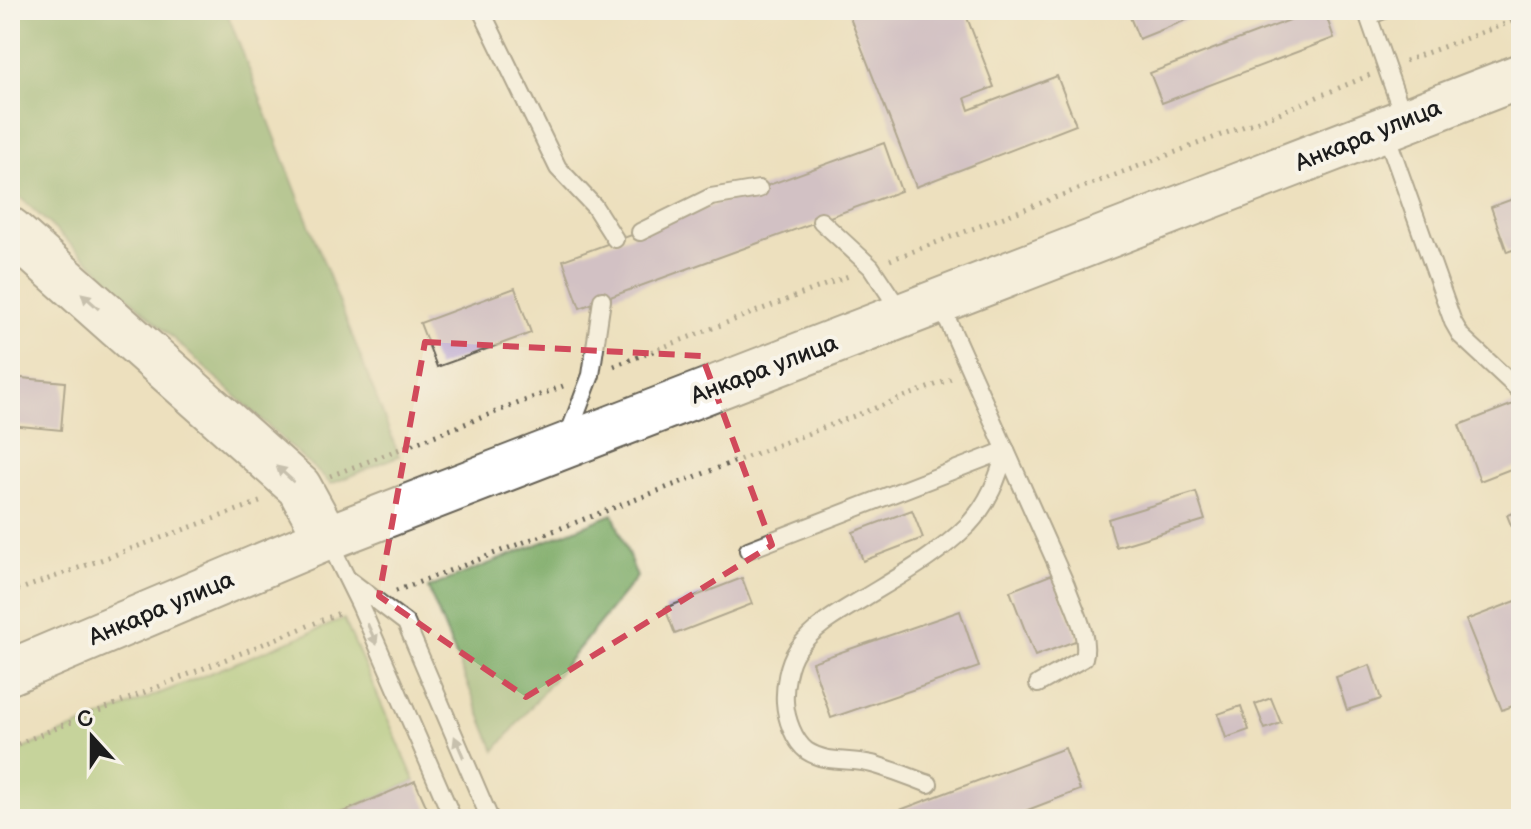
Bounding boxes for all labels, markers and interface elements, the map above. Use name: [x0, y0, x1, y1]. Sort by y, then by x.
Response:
street label: Анкара улица: [1290, 93, 1446, 178]
one-way arrow: [81, 293, 100, 311]
street label: Анкара улица: [686, 328, 842, 411]
one-way arrow: [275, 466, 294, 484]
street label: Анкара улица: [83, 565, 238, 653]
one-way arrow: [366, 623, 379, 646]
north arrow: [52, 697, 132, 777]
text: С: [73, 704, 97, 735]
one-way arrow: [453, 735, 466, 759]

